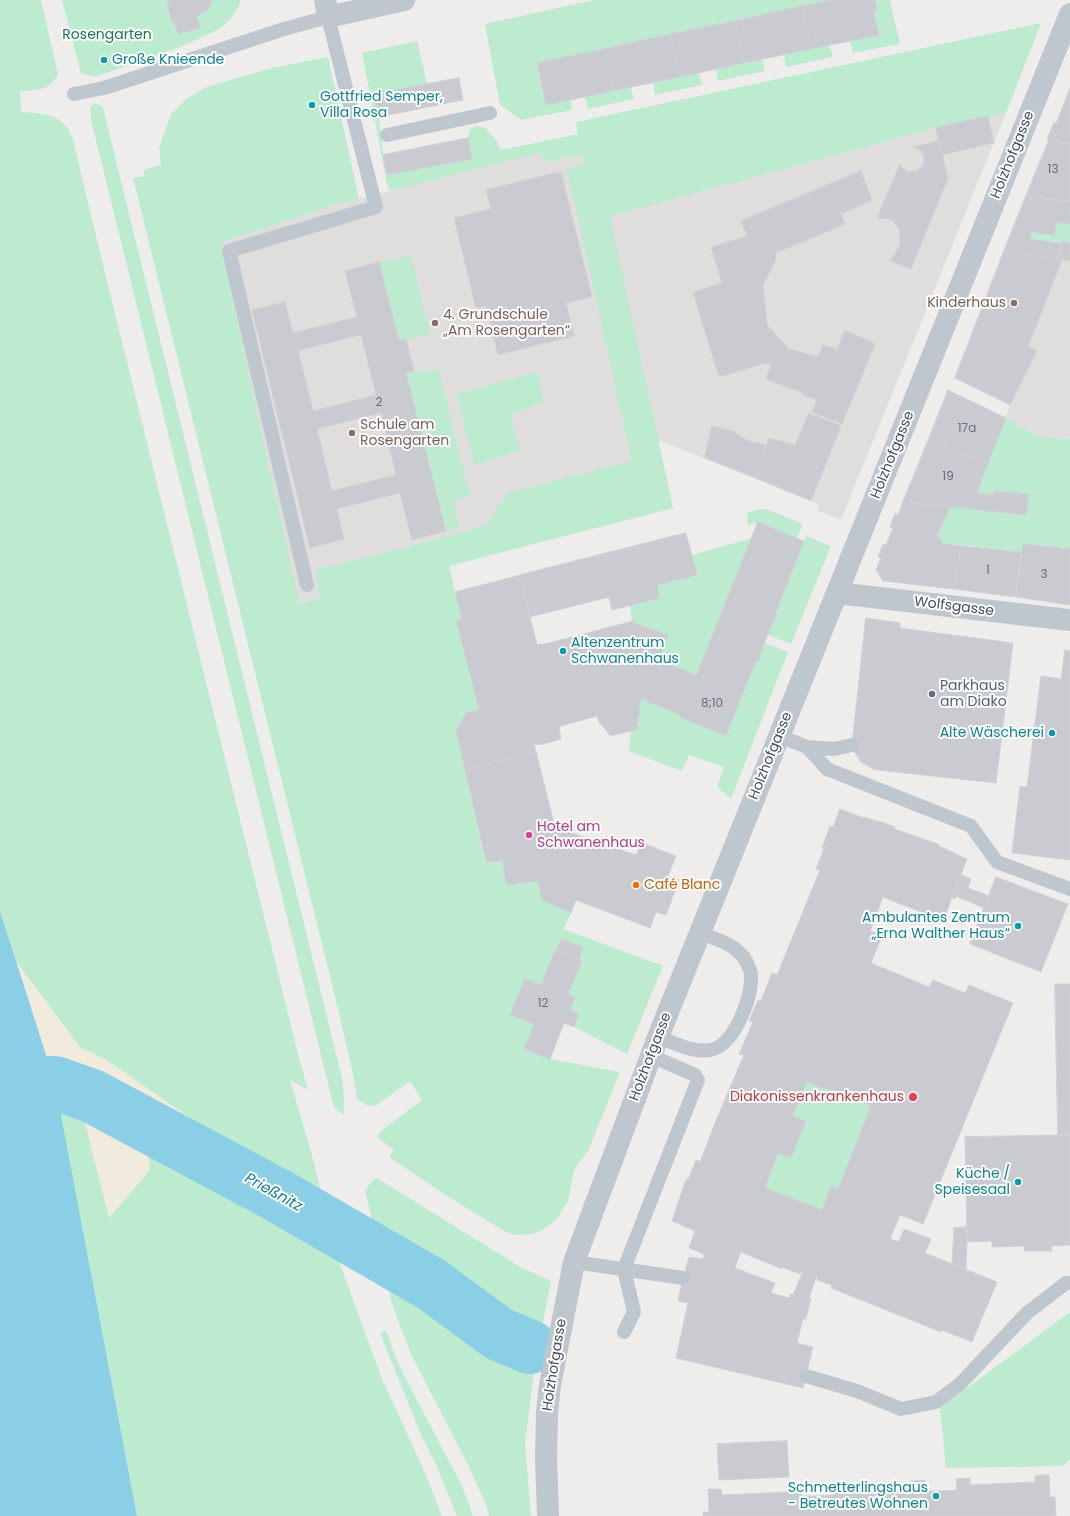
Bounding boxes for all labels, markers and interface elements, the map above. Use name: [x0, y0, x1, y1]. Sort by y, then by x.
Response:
park label: Rosengarten: [62, 27, 152, 43]
place label: Große Knieende: [112, 52, 224, 68]
marker: Große Knieende: [99, 55, 109, 65]
place label: Gottfried Semper, Villa Rosa: [320, 89, 443, 122]
marker: Gottfried Semper, Villa Rosa: [307, 100, 317, 110]
street label: Holzhofgasse: [988, 109, 1038, 201]
house number: 13: [1048, 163, 1058, 177]
place label: Kinderhaus: [927, 295, 1006, 311]
marker: Kinderhaus: [1009, 298, 1019, 308]
place label: 4. Grundschule „Am Rosengarten“: [443, 307, 570, 340]
marker: 4. Grundschule „Am Rosengarten“: [430, 318, 440, 328]
house number: 2: [376, 396, 382, 410]
street label: Holzhofgasse: [868, 409, 918, 501]
place label: Schule am Rosengarten: [360, 417, 449, 450]
house number: 17a: [958, 422, 976, 436]
marker: Schule am Rosengarten: [347, 428, 357, 438]
house number: 19: [942, 470, 954, 484]
house number: 1: [986, 564, 990, 578]
house number: 3: [1040, 568, 1048, 582]
street label: Wolfsgasse: [913, 594, 995, 620]
place label: Altenzentrum Schwanenhaus: [571, 635, 679, 668]
marker: Altenzentrum Schwanenhaus: [558, 646, 568, 656]
place label: Parkhaus am Diako: [940, 678, 1007, 710]
marker: Parkhaus am Diako: [927, 689, 937, 699]
house number: 8;10: [701, 697, 723, 711]
street label: Holzhofgasse: [746, 710, 796, 802]
place label: Alte Wäscherei: [940, 725, 1044, 741]
marker: Alte Wäscherei: [1047, 728, 1057, 738]
place label: Hotel am Schwanenhaus: [537, 819, 645, 852]
marker: Hotel am Schwanenhaus: [524, 830, 534, 840]
place label: Café Blanc: [644, 877, 720, 893]
marker: Café Blanc: [631, 880, 641, 890]
place label: Ambulantes Zentrum „Erna Walther Haus“: [862, 910, 1010, 942]
marker: Ambulantes Zentrum „Erna Walther Haus“: [1013, 921, 1023, 931]
house number: 12: [538, 997, 548, 1011]
street label: Holzhofgasse: [626, 1010, 676, 1104]
place label: Diakonissenkrankenhaus: [730, 1089, 904, 1105]
marker: Diakonissenkrankenhaus: [907, 1091, 919, 1103]
place label: Küche / Speisesaal: [935, 1166, 1010, 1198]
water label: Prießnitz: [241, 1170, 305, 1216]
marker: Küche / Speisesaal: [1013, 1177, 1023, 1187]
street label: Holzhofgasse: [539, 1318, 571, 1412]
place label: Schmetterlingshaus - Betreutes Wohnen: [788, 1480, 928, 1512]
marker: Schmetterlingshaus - Betreutes Wohnen: [931, 1491, 941, 1501]

